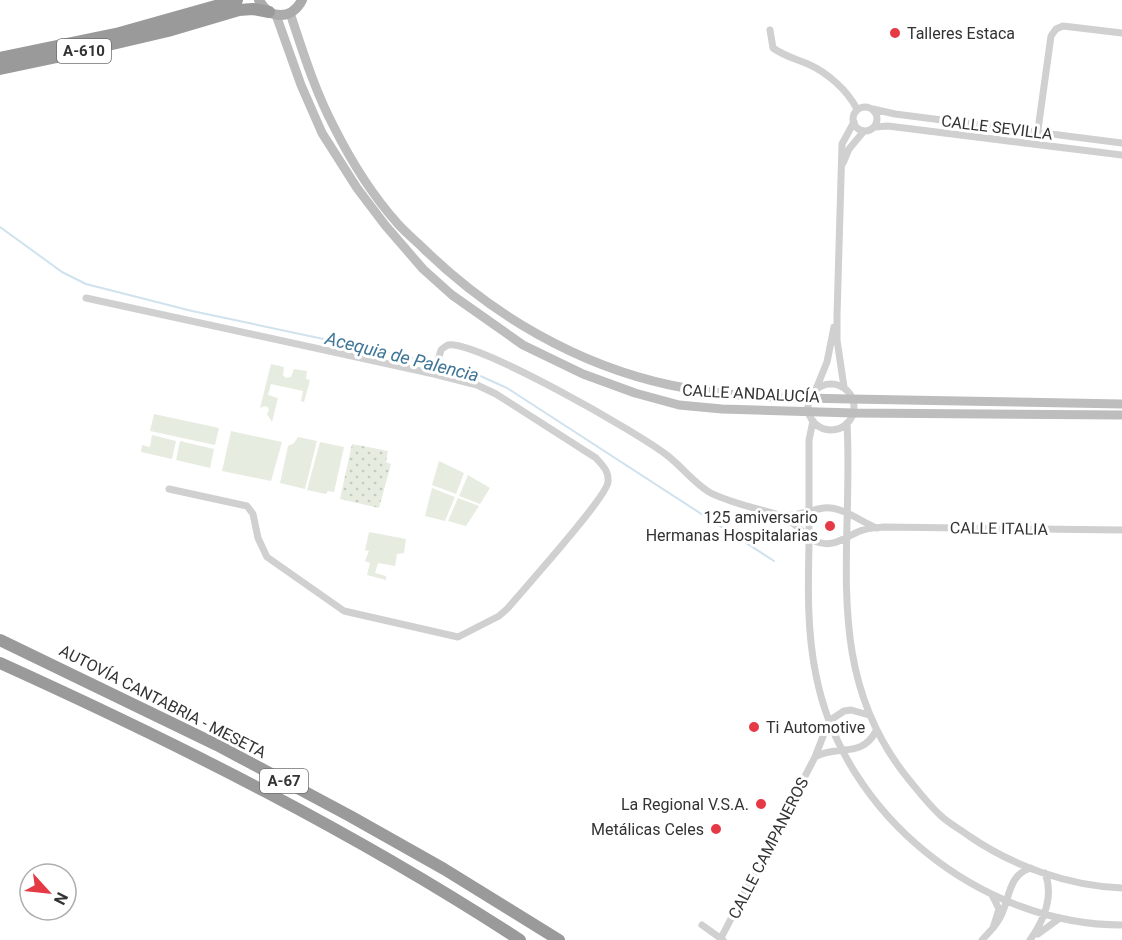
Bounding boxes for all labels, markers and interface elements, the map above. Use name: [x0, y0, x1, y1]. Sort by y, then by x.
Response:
place label: Talleres Estaca: [907, 24, 1015, 43]
marker: Talleres Estaca: [888, 26, 902, 40]
road number: A-610: [57, 39, 111, 63]
street label: CALLE SEVILLA: [940, 111, 1054, 144]
water label: Acequia de Palencia: [322, 327, 481, 386]
street label: CALLE ANDALUCÍA: [682, 380, 821, 407]
place label: 125 amiversario Hermanas Hospitalarias: [646, 508, 818, 545]
street label: CALLE ITALIA: [950, 518, 1049, 539]
marker: 125 amiversario Hermanas Hospitalarias: [823, 519, 837, 533]
street label: AUTOVÍA CANTABRIA - MESETA: [56, 641, 270, 762]
place label: Ti Automotive: [766, 718, 865, 737]
marker: Ti Automotive: [747, 720, 761, 734]
road number: A-67: [260, 769, 308, 793]
street label: CALLE CAMPANEROS: [725, 774, 812, 922]
place label: La Regional V.S.A.: [621, 795, 749, 814]
marker: La Regional V.S.A.: [754, 797, 768, 811]
place label: Metálicas Celes: [591, 820, 704, 839]
marker: Metálicas Celes: [709, 822, 723, 836]
north arrow: [18, 862, 78, 922]
text: N: [50, 889, 72, 908]

